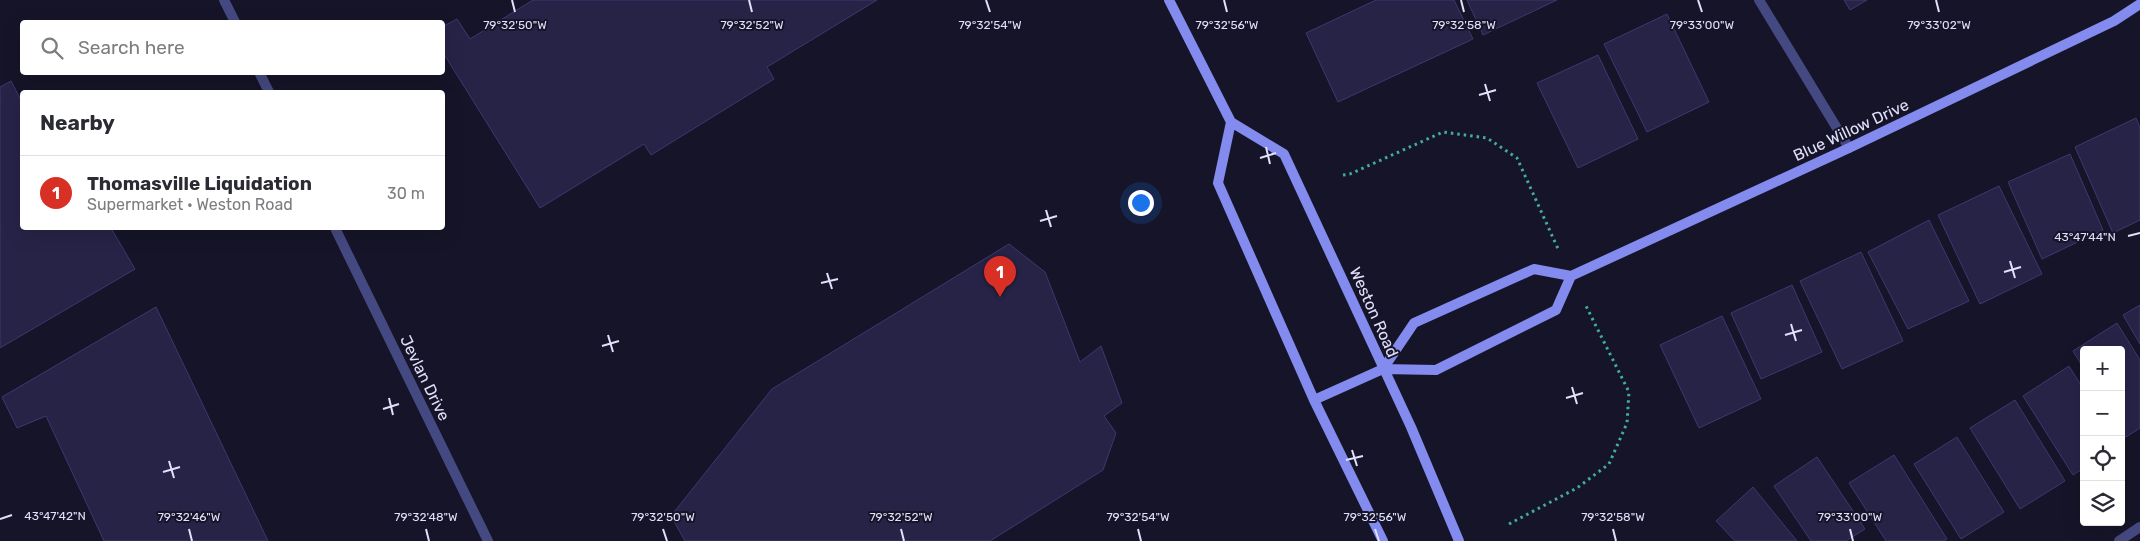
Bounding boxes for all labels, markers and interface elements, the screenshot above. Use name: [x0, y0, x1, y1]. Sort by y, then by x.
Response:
text: 79°32'50"W: [483, 18, 547, 32]
text: 79°32'52"W: [720, 18, 784, 32]
text: 79°32'54"W: [958, 18, 1022, 32]
text: 79°32'56"W: [1196, 18, 1259, 32]
text: 79°32'58"W: [1432, 18, 1496, 32]
text: 79°33'00"W: [1670, 18, 1735, 32]
text: 79°33'02"W: [1907, 18, 1971, 32]
search box: [20, 20, 445, 75]
icon: search: [38, 34, 66, 62]
text: Search here: [78, 36, 185, 59]
street label: Blue Willow Drive: [1790, 95, 1912, 165]
text: Nearby: [40, 110, 115, 135]
text: Thomasville Liquidation: [87, 172, 312, 195]
text: 1: [52, 184, 60, 203]
text: 30 m: [387, 184, 425, 203]
your location: [1128, 190, 1154, 216]
text: Supermarket · Weston Road: [87, 195, 293, 214]
text: 43°47'44"N: [2054, 230, 2116, 244]
pin: 1: [984, 256, 1016, 297]
street label: Weston Road: [1346, 264, 1402, 360]
street label: Jevlan Drive: [396, 332, 454, 424]
map controls: [2080, 346, 2125, 526]
button: +: [2080, 346, 2125, 391]
button: −: [2080, 391, 2125, 436]
button: locate: [2080, 436, 2125, 481]
button: layers: [2080, 481, 2125, 526]
text: 43°47'42"N: [24, 509, 86, 523]
text: 79°32'46"W: [158, 510, 221, 524]
text: 79°32'48"W: [394, 510, 458, 524]
text: 79°32'50"W: [631, 510, 695, 524]
text: 79°32'52"W: [869, 510, 933, 524]
text: 79°32'54"W: [1106, 510, 1170, 524]
text: 79°32'56"W: [1344, 510, 1407, 524]
text: 79°32'58"W: [1581, 510, 1645, 524]
text: 79°33'00"W: [1818, 510, 1883, 524]

